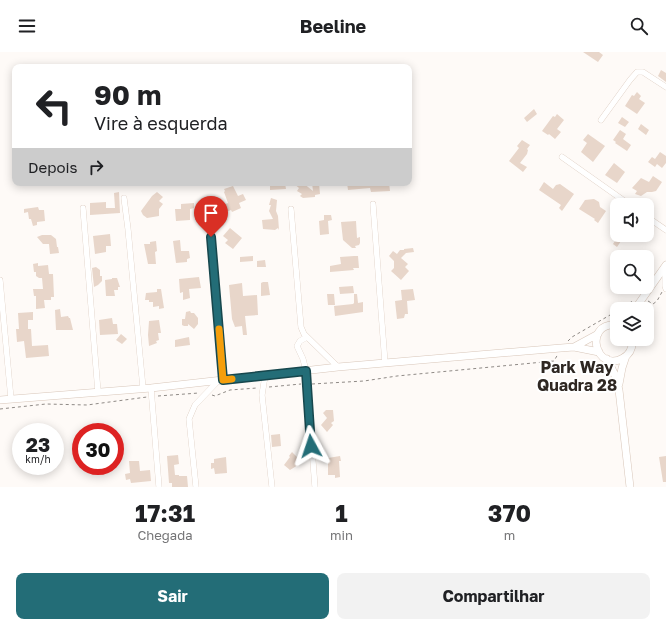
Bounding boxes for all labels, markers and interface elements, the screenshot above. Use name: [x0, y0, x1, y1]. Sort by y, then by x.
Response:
icon: menu: [16, 15, 38, 37]
text: Beeline: [300, 15, 366, 37]
icon: search: [628, 15, 650, 37]
text: 90 m: [94, 78, 161, 111]
icon: left: [28, 80, 80, 132]
text: Vire à esquerda: [94, 112, 228, 134]
icon: right: [85, 156, 107, 178]
text: Depois: [28, 158, 77, 176]
pin: [194, 196, 228, 237]
map controls: [610, 198, 654, 346]
button: sound: [610, 198, 654, 242]
icon: arrive: [200, 202, 222, 224]
button: search: [610, 250, 654, 294]
button: layers: [610, 302, 654, 346]
district label: Park Way Quadra 28: [537, 357, 617, 395]
speed limit sign: 30: [72, 423, 124, 475]
position arrow: [290, 425, 332, 467]
text: 23: [26, 432, 50, 456]
text: km/h: [25, 453, 51, 465]
text: 17:31: [135, 498, 195, 527]
text: 1: [335, 498, 348, 527]
text: 370: [488, 498, 531, 527]
text: Chegada: [137, 527, 192, 543]
text: min: [330, 527, 353, 543]
text: m: [504, 527, 515, 543]
button: Sair: [16, 573, 329, 619]
button: Compartilhar: [337, 573, 650, 619]

